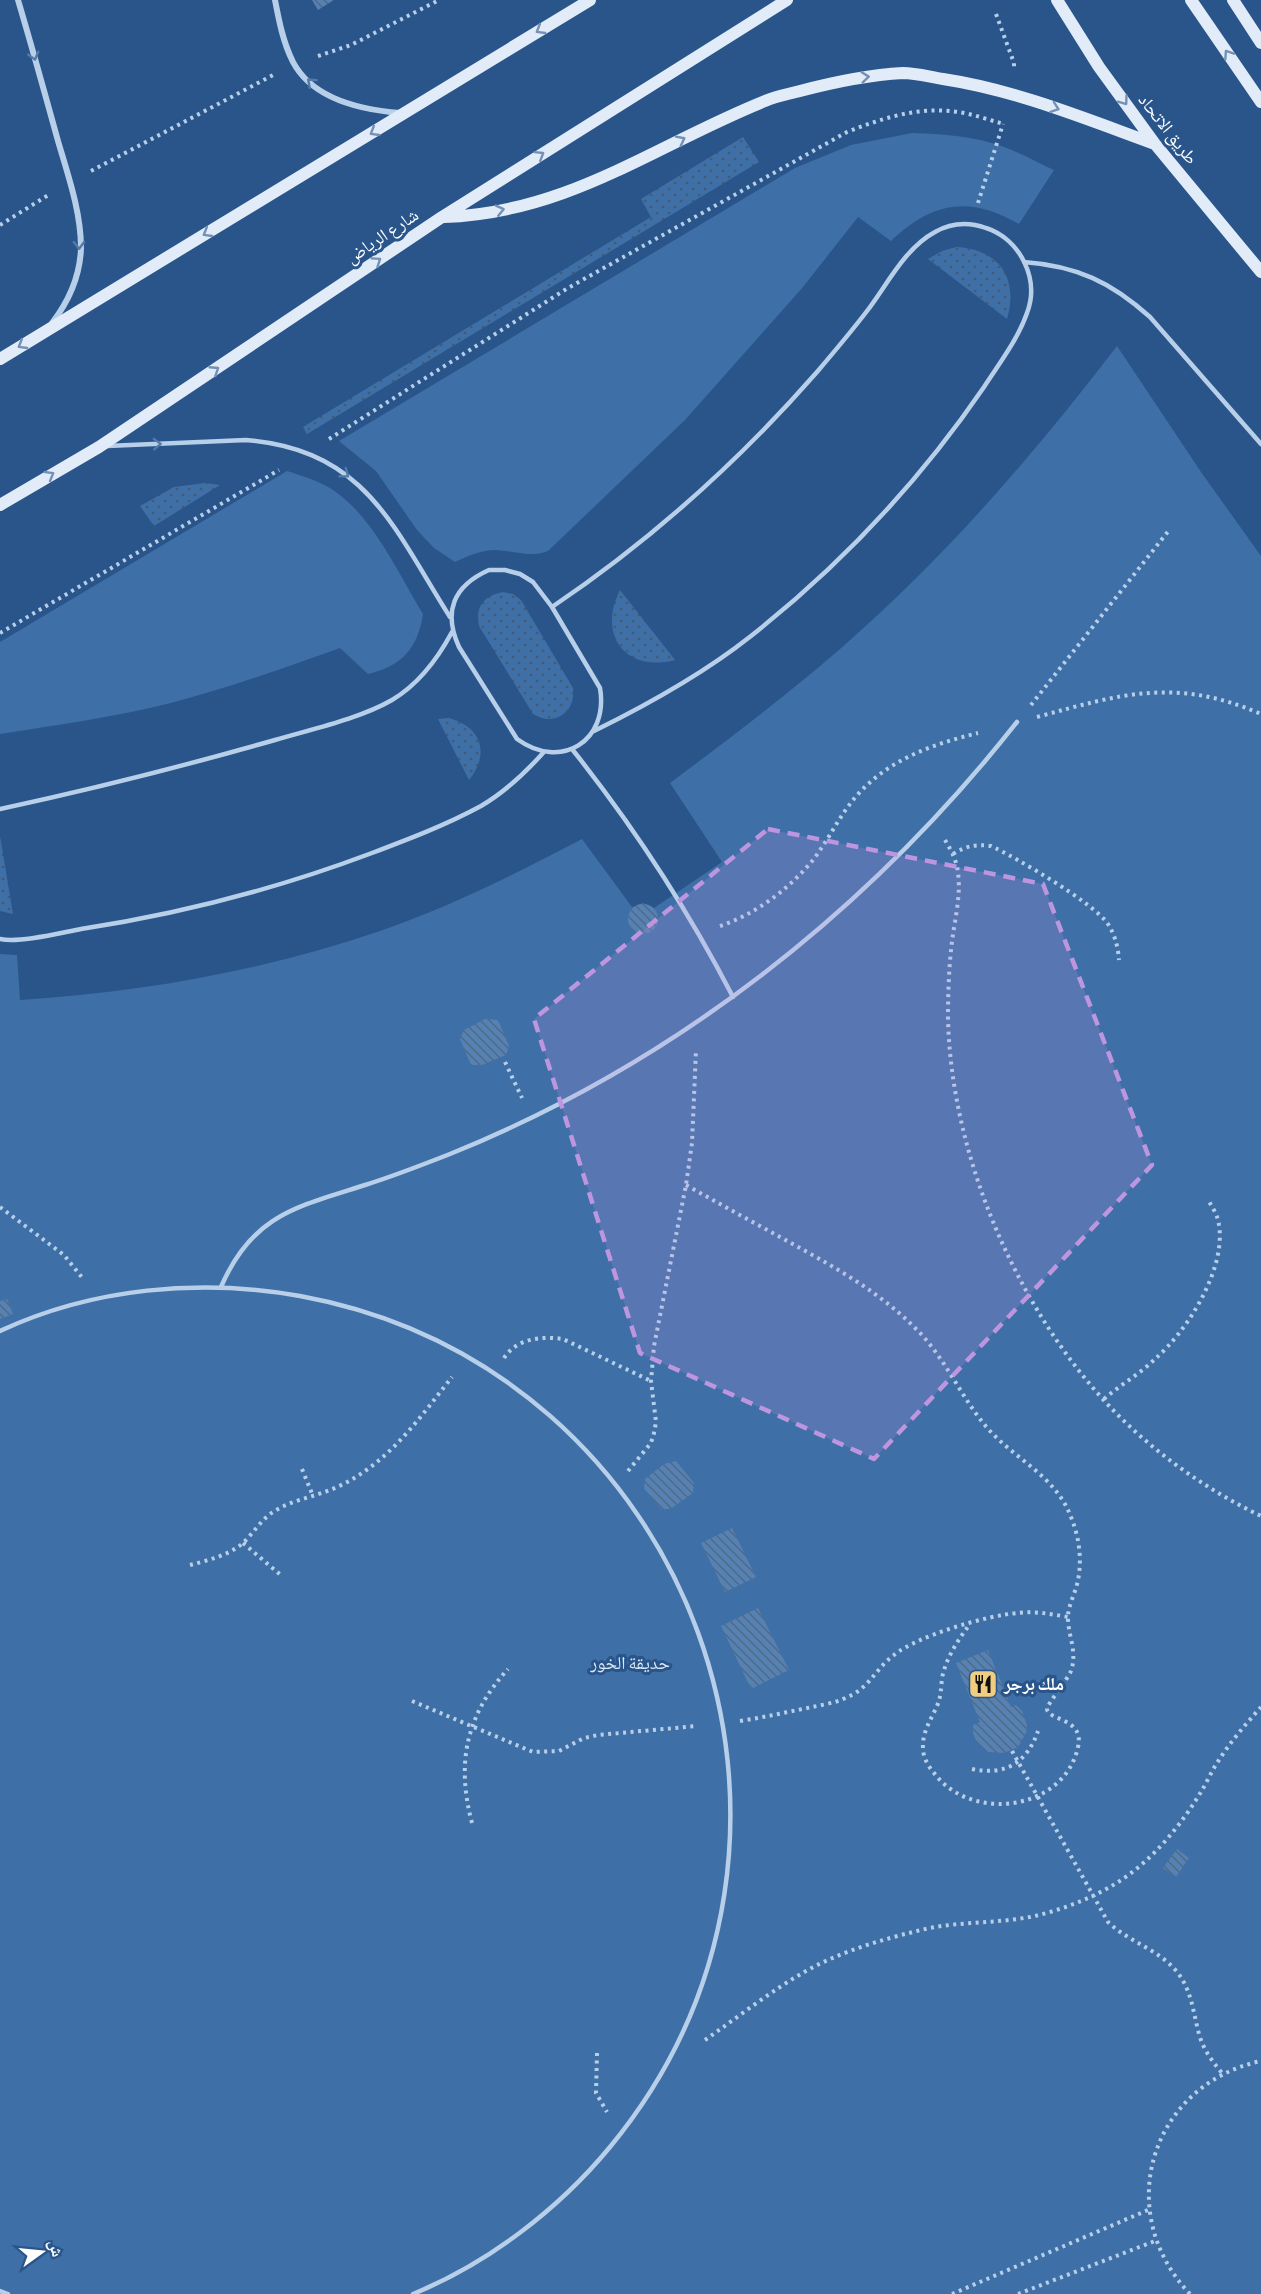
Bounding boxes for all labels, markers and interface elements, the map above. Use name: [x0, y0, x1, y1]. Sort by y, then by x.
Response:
one-way arrow: [536, 23, 546, 35]
one-way arrow: [1224, 49, 1235, 60]
one-way arrow: [27, 50, 39, 61]
one-way arrow: [860, 72, 869, 84]
one-way arrow: [307, 79, 318, 90]
street label: طريق الاتحاد: [1134, 91, 1200, 169]
one-way arrow: [1117, 95, 1128, 106]
one-way arrow: [1049, 101, 1060, 114]
one-way arrow: [370, 124, 380, 136]
one-way arrow: [675, 136, 686, 147]
one-way arrow: [534, 151, 544, 163]
one-way arrow: [495, 205, 505, 218]
street label: شارع الرياض: [343, 206, 423, 268]
one-way arrow: [203, 225, 213, 237]
one-way arrow: [73, 241, 86, 250]
one-way arrow: [370, 257, 381, 268]
one-way arrow: [18, 338, 28, 349]
one-way arrow: [208, 366, 219, 377]
one-way arrow: [153, 438, 162, 451]
one-way arrow: [338, 467, 349, 478]
one-way arrow: [44, 471, 55, 482]
park label: حديقة الخور: [589, 1655, 670, 1673]
restaurant icon: ملك برجر: [967, 1668, 999, 1700]
place label: ملك برجر: [1003, 1676, 1064, 1695]
north arrow: [12, 2222, 72, 2282]
text: ش: [45, 2238, 65, 2259]

